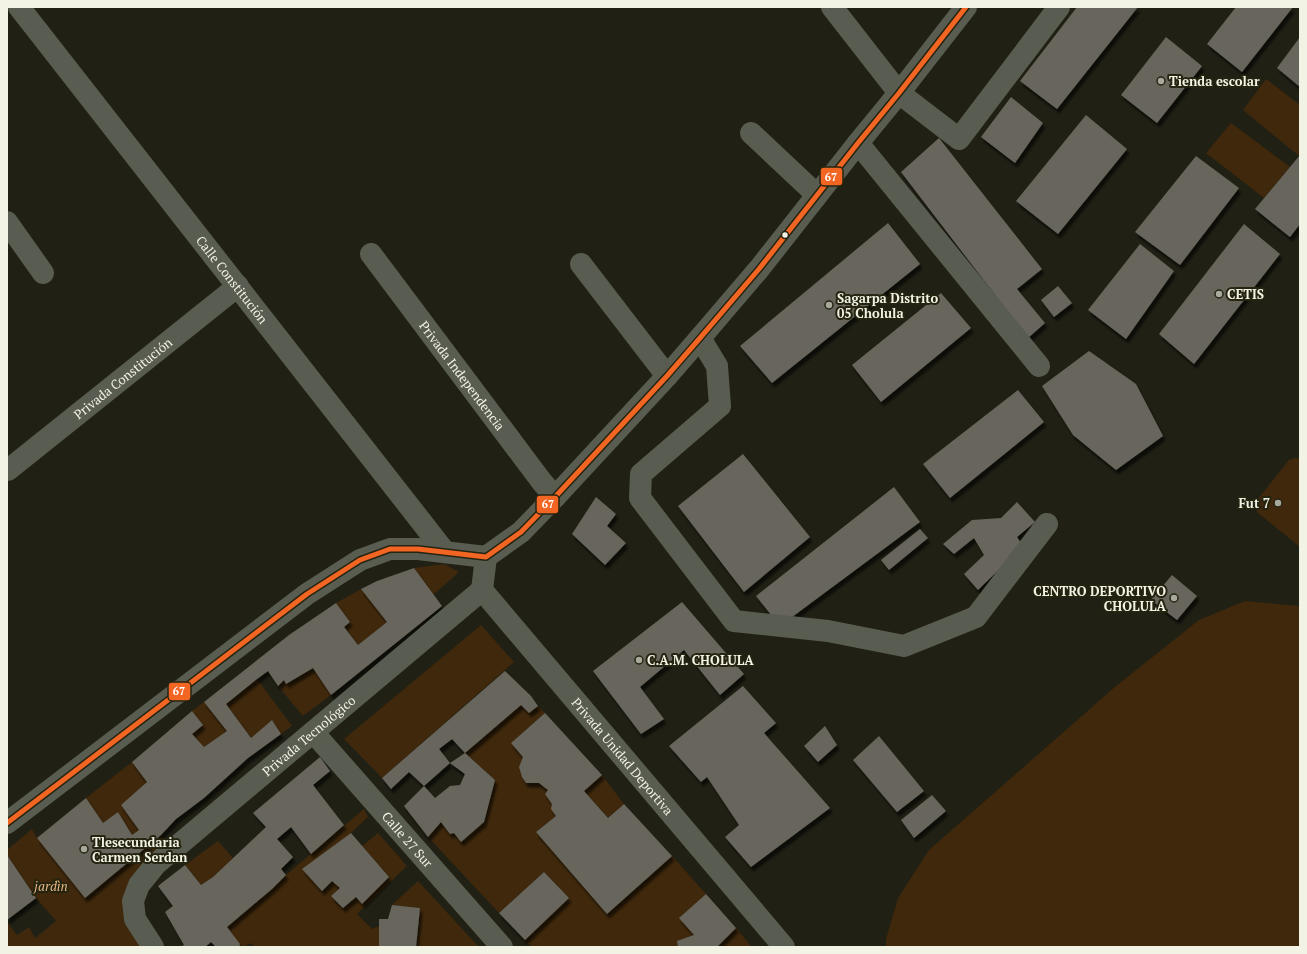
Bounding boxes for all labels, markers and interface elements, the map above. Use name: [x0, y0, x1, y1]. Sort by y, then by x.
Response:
place label: Tienda escolar: [1169, 72, 1260, 90]
marker: Tienda escolar: [1156, 76, 1166, 86]
line badge: 67: [820, 167, 843, 186]
text: 67: [825, 170, 837, 184]
unlabelled marker: [780, 230, 790, 240]
street label: Calle Constitución: [192, 232, 272, 328]
place label: CETIS: [1227, 285, 1264, 303]
place label: Sagarpa Distrito 05 Cholula: [837, 289, 938, 322]
marker: CETIS: [1214, 289, 1224, 299]
marker: Sagarpa Distrito 05 Cholula: [824, 300, 834, 310]
street label: Privada Independencia: [415, 317, 509, 434]
street label: Privada Constitución: [70, 333, 176, 423]
place label: Fut 7: [1238, 494, 1270, 512]
line badge: 67: [536, 495, 559, 514]
text: 67: [542, 497, 554, 511]
marker: Fut 7: [1273, 498, 1283, 508]
place label: CENTRO DEPORTIVO CHOLULA: [1033, 582, 1167, 615]
marker: CENTRO DEPORTIVO CHOLULA: [1169, 593, 1179, 603]
place label: C.A.M. CHOLULA: [647, 651, 754, 669]
marker: C.A.M. CHOLULA: [634, 655, 644, 665]
line badge: 67: [168, 682, 191, 701]
text: 67: [173, 684, 185, 698]
street label: Privada Tecnológico: [258, 691, 359, 780]
street label: Privada Unidad Deportiva: [568, 694, 678, 819]
street label: Calle 27 Sur: [378, 808, 437, 871]
place label: Tlesecundaria Carmen Serdan: [92, 833, 188, 866]
marker: Tlesecundaria Carmen Serdan: [79, 844, 89, 854]
park label: jardìn: [33, 877, 68, 895]

